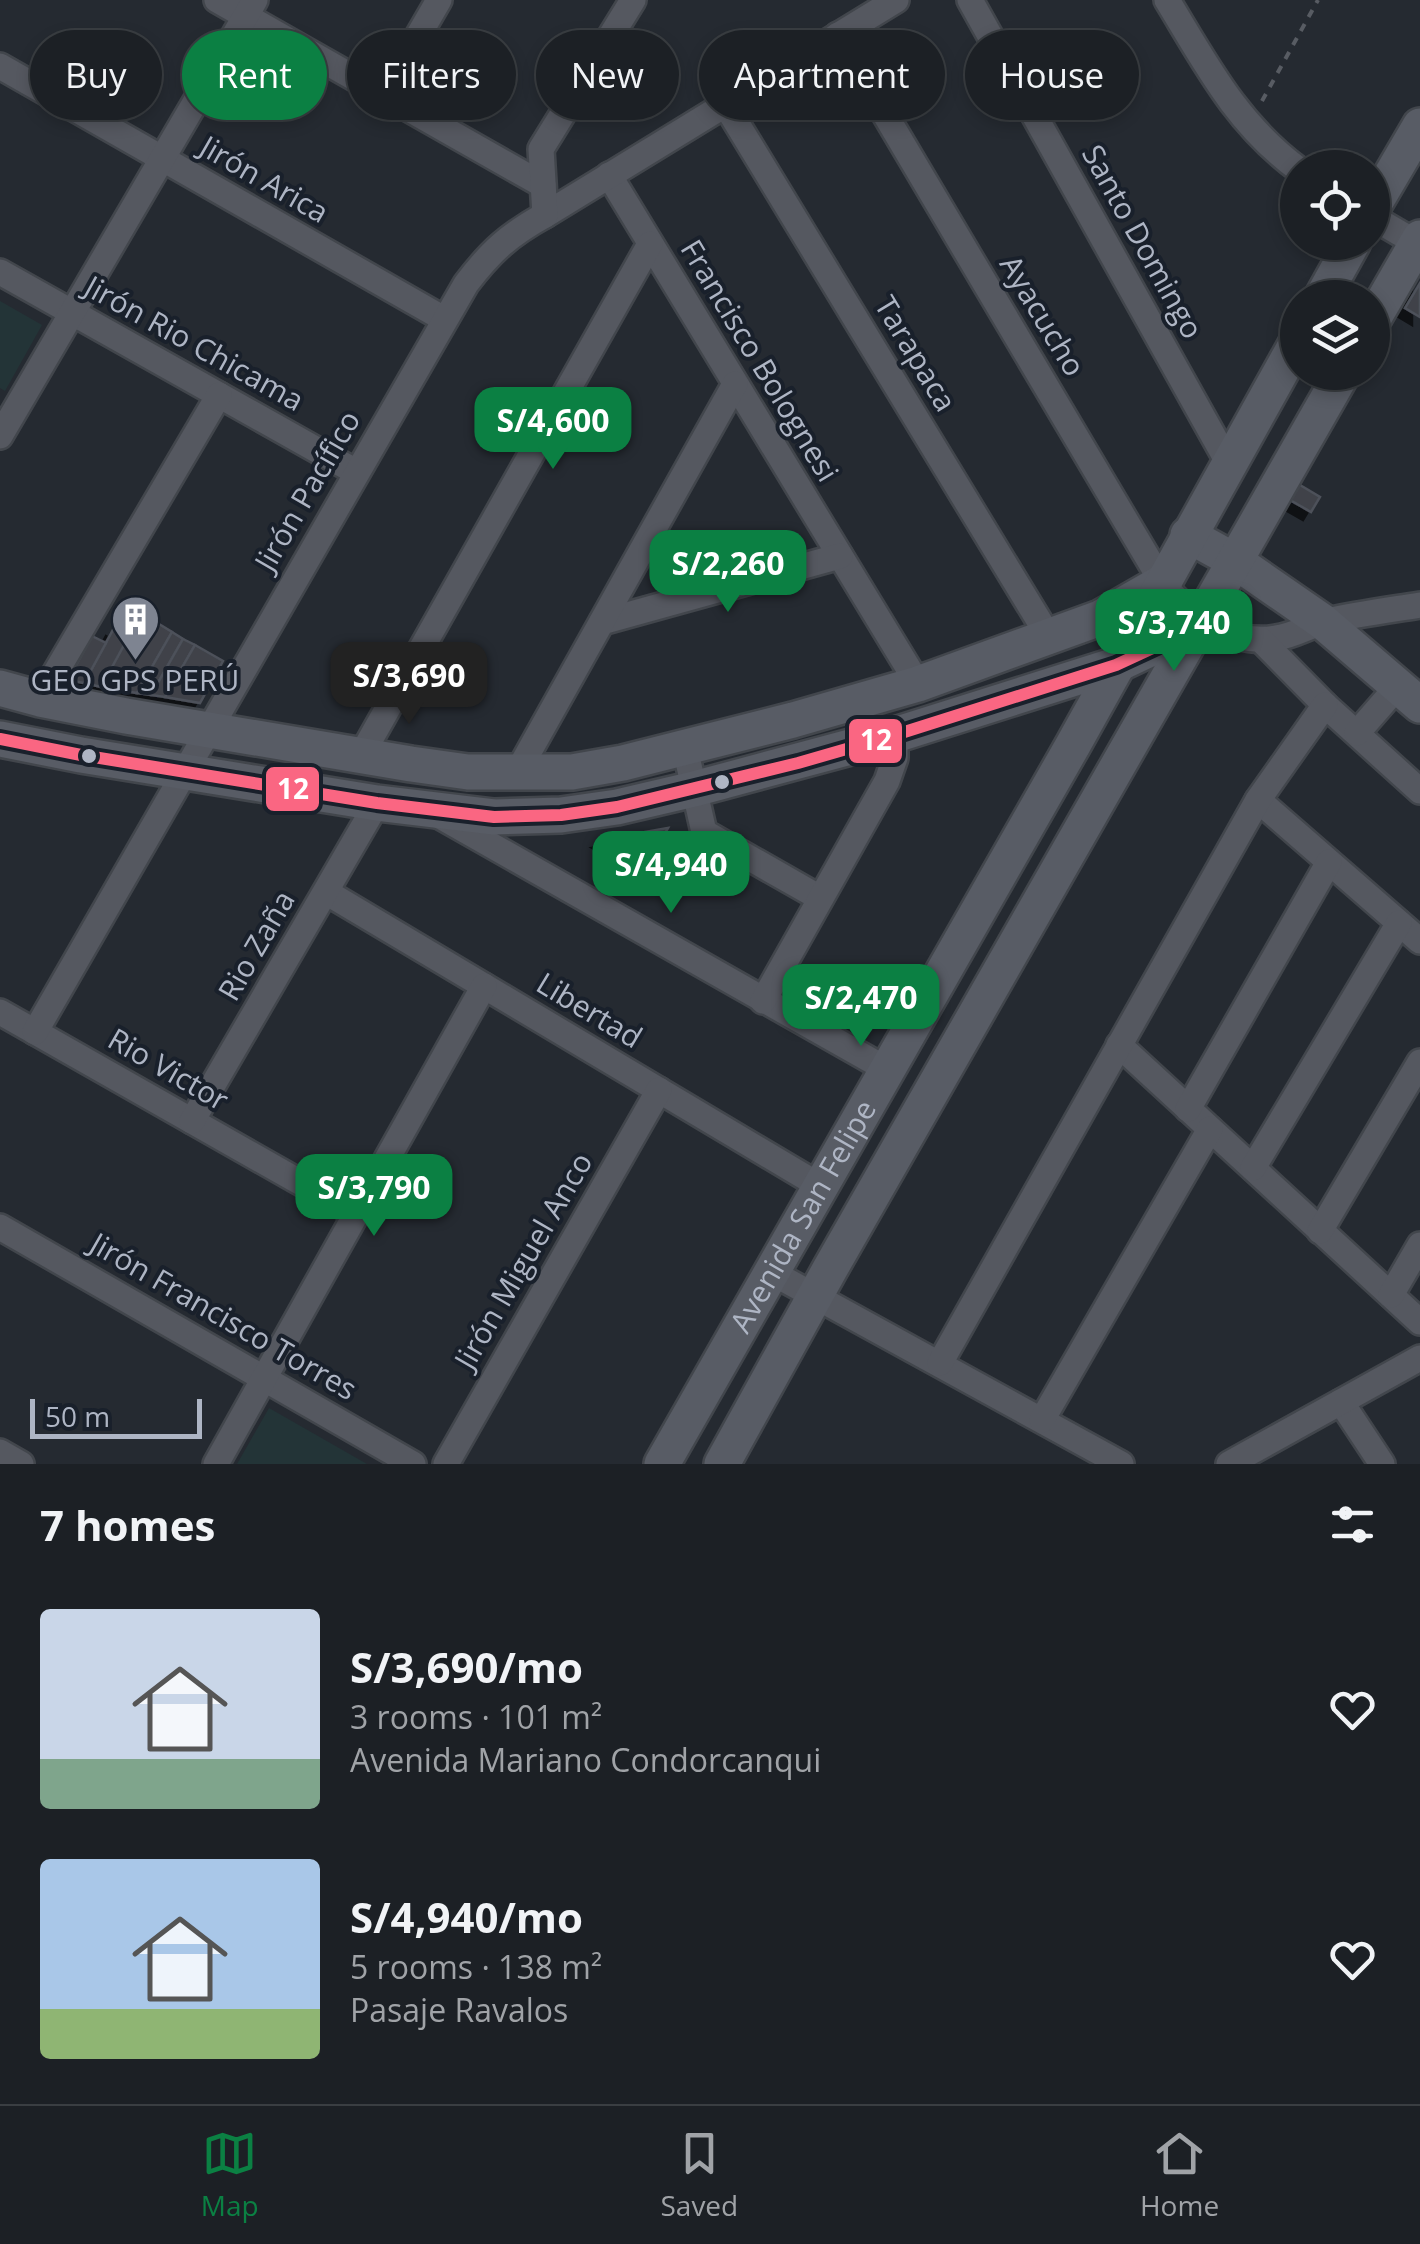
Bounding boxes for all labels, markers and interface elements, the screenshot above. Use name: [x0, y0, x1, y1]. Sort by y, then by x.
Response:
chip: Buy: [30, 30, 162, 120]
chip: Rent: [182, 30, 327, 120]
chip: Filters: [347, 30, 516, 120]
chip: New: [536, 30, 679, 120]
chip: Apartment: [699, 30, 945, 120]
chip: House: [965, 30, 1139, 120]
street label: Jirón Arica: [190, 124, 336, 232]
street label: Santo Domingo: [1073, 137, 1214, 346]
map controls: [1280, 150, 1390, 390]
button: locate: [1280, 150, 1390, 260]
street label: Francisco Bolognesi: [672, 232, 849, 489]
street label: Ayacucho: [991, 247, 1095, 383]
street label: Jirón Rio Chicama: [75, 264, 312, 420]
button: layers: [1280, 280, 1390, 390]
street label: Tarapaca: [866, 288, 967, 419]
pin: S/4,600: [461, 387, 645, 472]
text: S/4,600: [496, 398, 610, 441]
street label: Jirón Pacífico: [243, 403, 369, 581]
pin: S/2,260: [636, 530, 820, 615]
text: S/2,260: [671, 541, 785, 584]
pin: S/3,740: [1082, 589, 1266, 674]
building icon: GEO GPS PERÚ: [109, 594, 161, 662]
text: S/3,740: [1117, 600, 1231, 643]
pin: S/3,690: [317, 642, 501, 727]
text: S/3,690: [352, 653, 466, 696]
place label: GEO GPS PERÚ: [31, 659, 239, 700]
line badge: 12: [847, 717, 904, 765]
text: 12: [860, 720, 892, 758]
unlabelled marker: [79, 746, 99, 766]
line badge: 12: [264, 765, 321, 813]
text: 12: [277, 769, 309, 807]
unlabelled marker: [712, 772, 732, 792]
pin: S/4,940: [579, 831, 763, 916]
text: S/4,940: [614, 842, 728, 885]
street label: Rio Zaña: [208, 883, 304, 1008]
street label: Libertad: [529, 962, 650, 1057]
pin: S/2,470: [769, 964, 953, 1049]
text: S/2,470: [804, 975, 918, 1018]
street label: Rio Victor: [101, 1018, 236, 1120]
street label: Avenida San Felipe: [719, 1092, 885, 1340]
street label: Jirón Miguel Anco: [443, 1145, 601, 1378]
pin: S/3,790: [282, 1154, 466, 1239]
text: S/3,790: [317, 1165, 431, 1208]
street label: Jirón Francisco Torres: [80, 1221, 365, 1409]
scale bar: [30, 1394, 202, 1438]
text: 50 m: [45, 1397, 110, 1435]
text: 7 homes: [40, 1496, 215, 1553]
icon: filters: [1325, 1497, 1380, 1552]
text: S/3,690/mo: [350, 1638, 583, 1695]
icon: home: [120, 1649, 240, 1769]
icon: heart: [1325, 1682, 1380, 1737]
text: 3 rooms · 101 m²: [350, 1695, 602, 1738]
text: Avenida Mariano Condorcanqui: [350, 1738, 821, 1781]
text: S/4,940/mo: [350, 1888, 583, 1945]
icon: home: [120, 1899, 240, 2019]
icon: heart: [1325, 1932, 1380, 1987]
text: 5 rooms · 138 m²: [350, 1945, 602, 1988]
text: Pasaje Ravalos: [350, 1988, 568, 2031]
tab: Map: [201, 2126, 259, 2224]
tab: Saved: [660, 2126, 738, 2224]
tab: Home: [1140, 2126, 1219, 2224]

